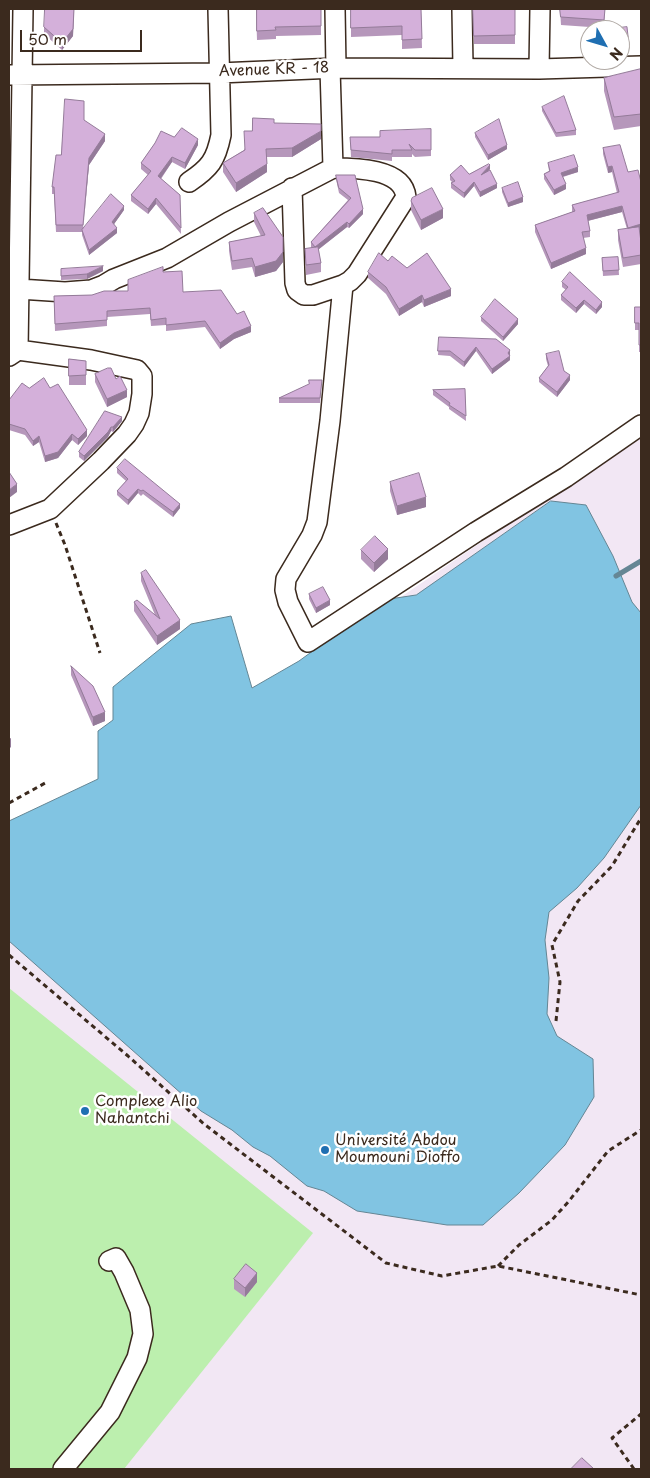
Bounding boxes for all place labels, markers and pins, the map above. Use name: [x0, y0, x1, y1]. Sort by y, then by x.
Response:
place label: Complexe Alio Nahantchi: [95, 1093, 197, 1128]
marker: Complexe Alio Nahantchi: [79, 1105, 91, 1117]
place label: Université Abdou Moumouni Dioffo: [335, 1132, 460, 1167]
marker: Université Abdou Moumouni Dioffo: [319, 1144, 331, 1156]

